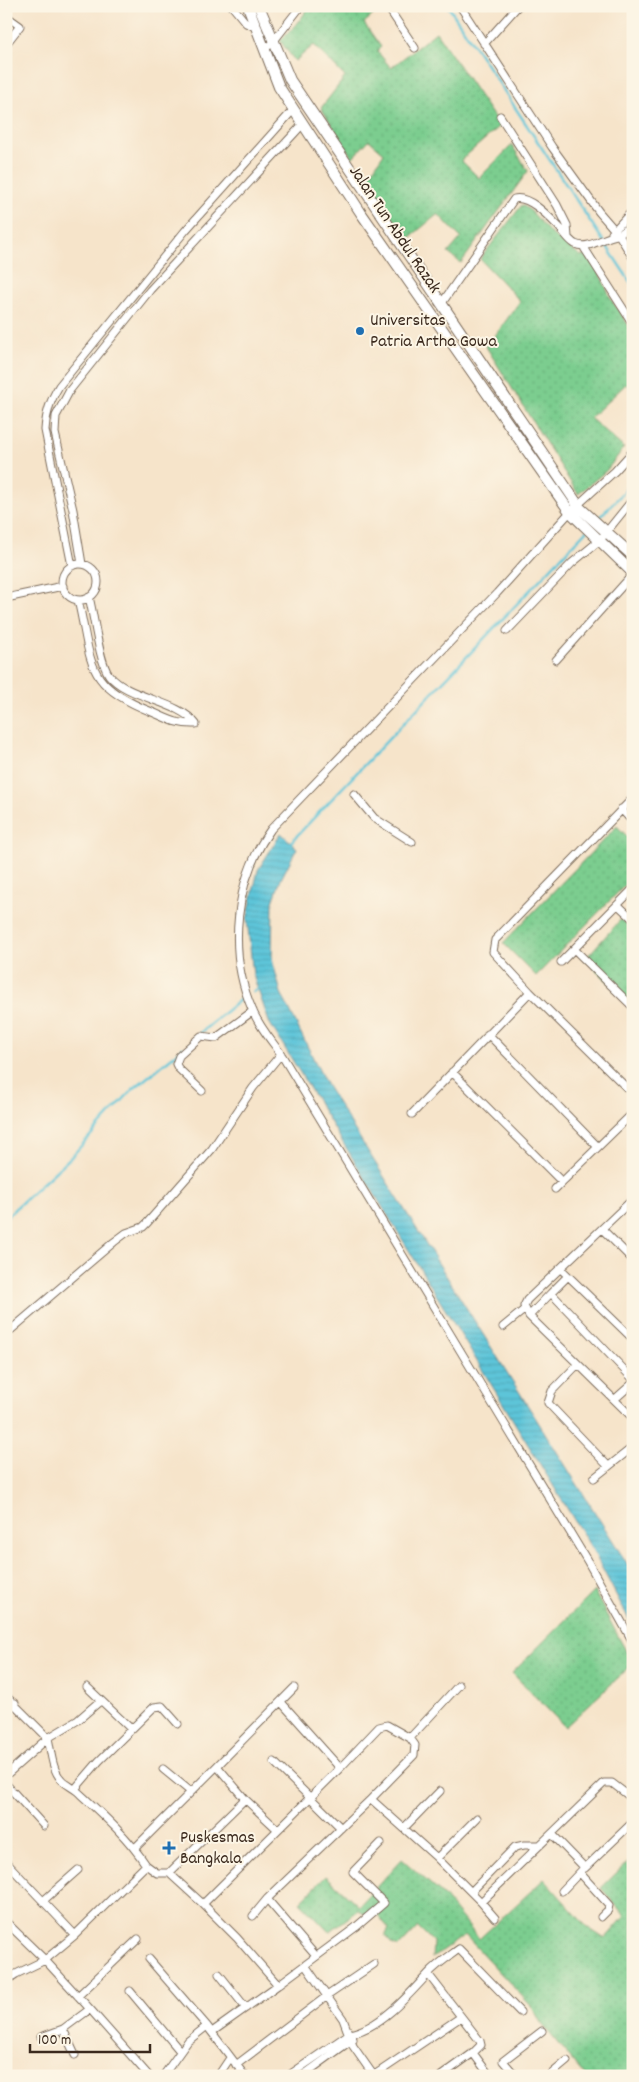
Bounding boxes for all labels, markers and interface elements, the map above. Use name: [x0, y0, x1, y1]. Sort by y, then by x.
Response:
street label: Jalan Tun Abdul Razak: [342, 161, 446, 299]
place label: Universitas Patria Artha Gowa: [370, 309, 497, 355]
marker: Universitas Patria Artha Gowa: [354, 325, 366, 337]
place label: Puskesmas Bangkala: [180, 1826, 255, 1872]
marker: Puskesmas Bangkala: [162, 1841, 176, 1855]
scale bar: [30, 2022, 150, 2054]
text: 100 m: [38, 2030, 71, 2052]

